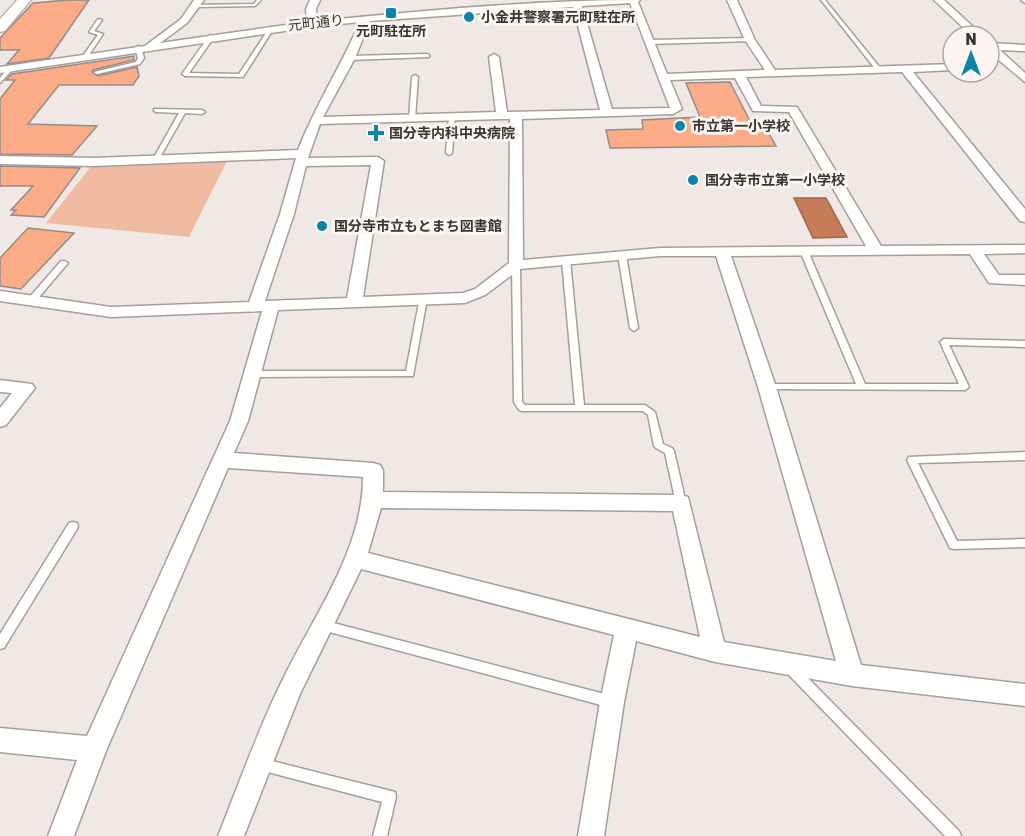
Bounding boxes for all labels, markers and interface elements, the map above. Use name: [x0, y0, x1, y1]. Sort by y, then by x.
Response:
marker: 元町駐在所: [384, 6, 398, 20]
place label: 小金井警察署元町駐在所: [481, 9, 635, 26]
marker: 小金井警察署元町駐在所: [462, 10, 476, 24]
street label: 元町通り: [287, 12, 345, 34]
place label: 元町駐在所: [356, 23, 426, 40]
north arrow: [941, 24, 1001, 84]
text: N: [965, 30, 977, 49]
place label: 市立第一小学校: [692, 118, 790, 135]
marker: 市立第一小学校: [673, 119, 687, 133]
marker: 国分寺内科中央病院: [367, 124, 385, 142]
place label: 国分寺内科中央病院: [389, 125, 515, 142]
place label: 国分寺市立第一小学校: [705, 172, 845, 189]
marker: 国分寺市立第一小学校: [686, 173, 700, 187]
place label: 国分寺市立もとまち図書館: [334, 218, 502, 235]
marker: 国分寺市立もとまち図書館: [315, 219, 329, 233]

